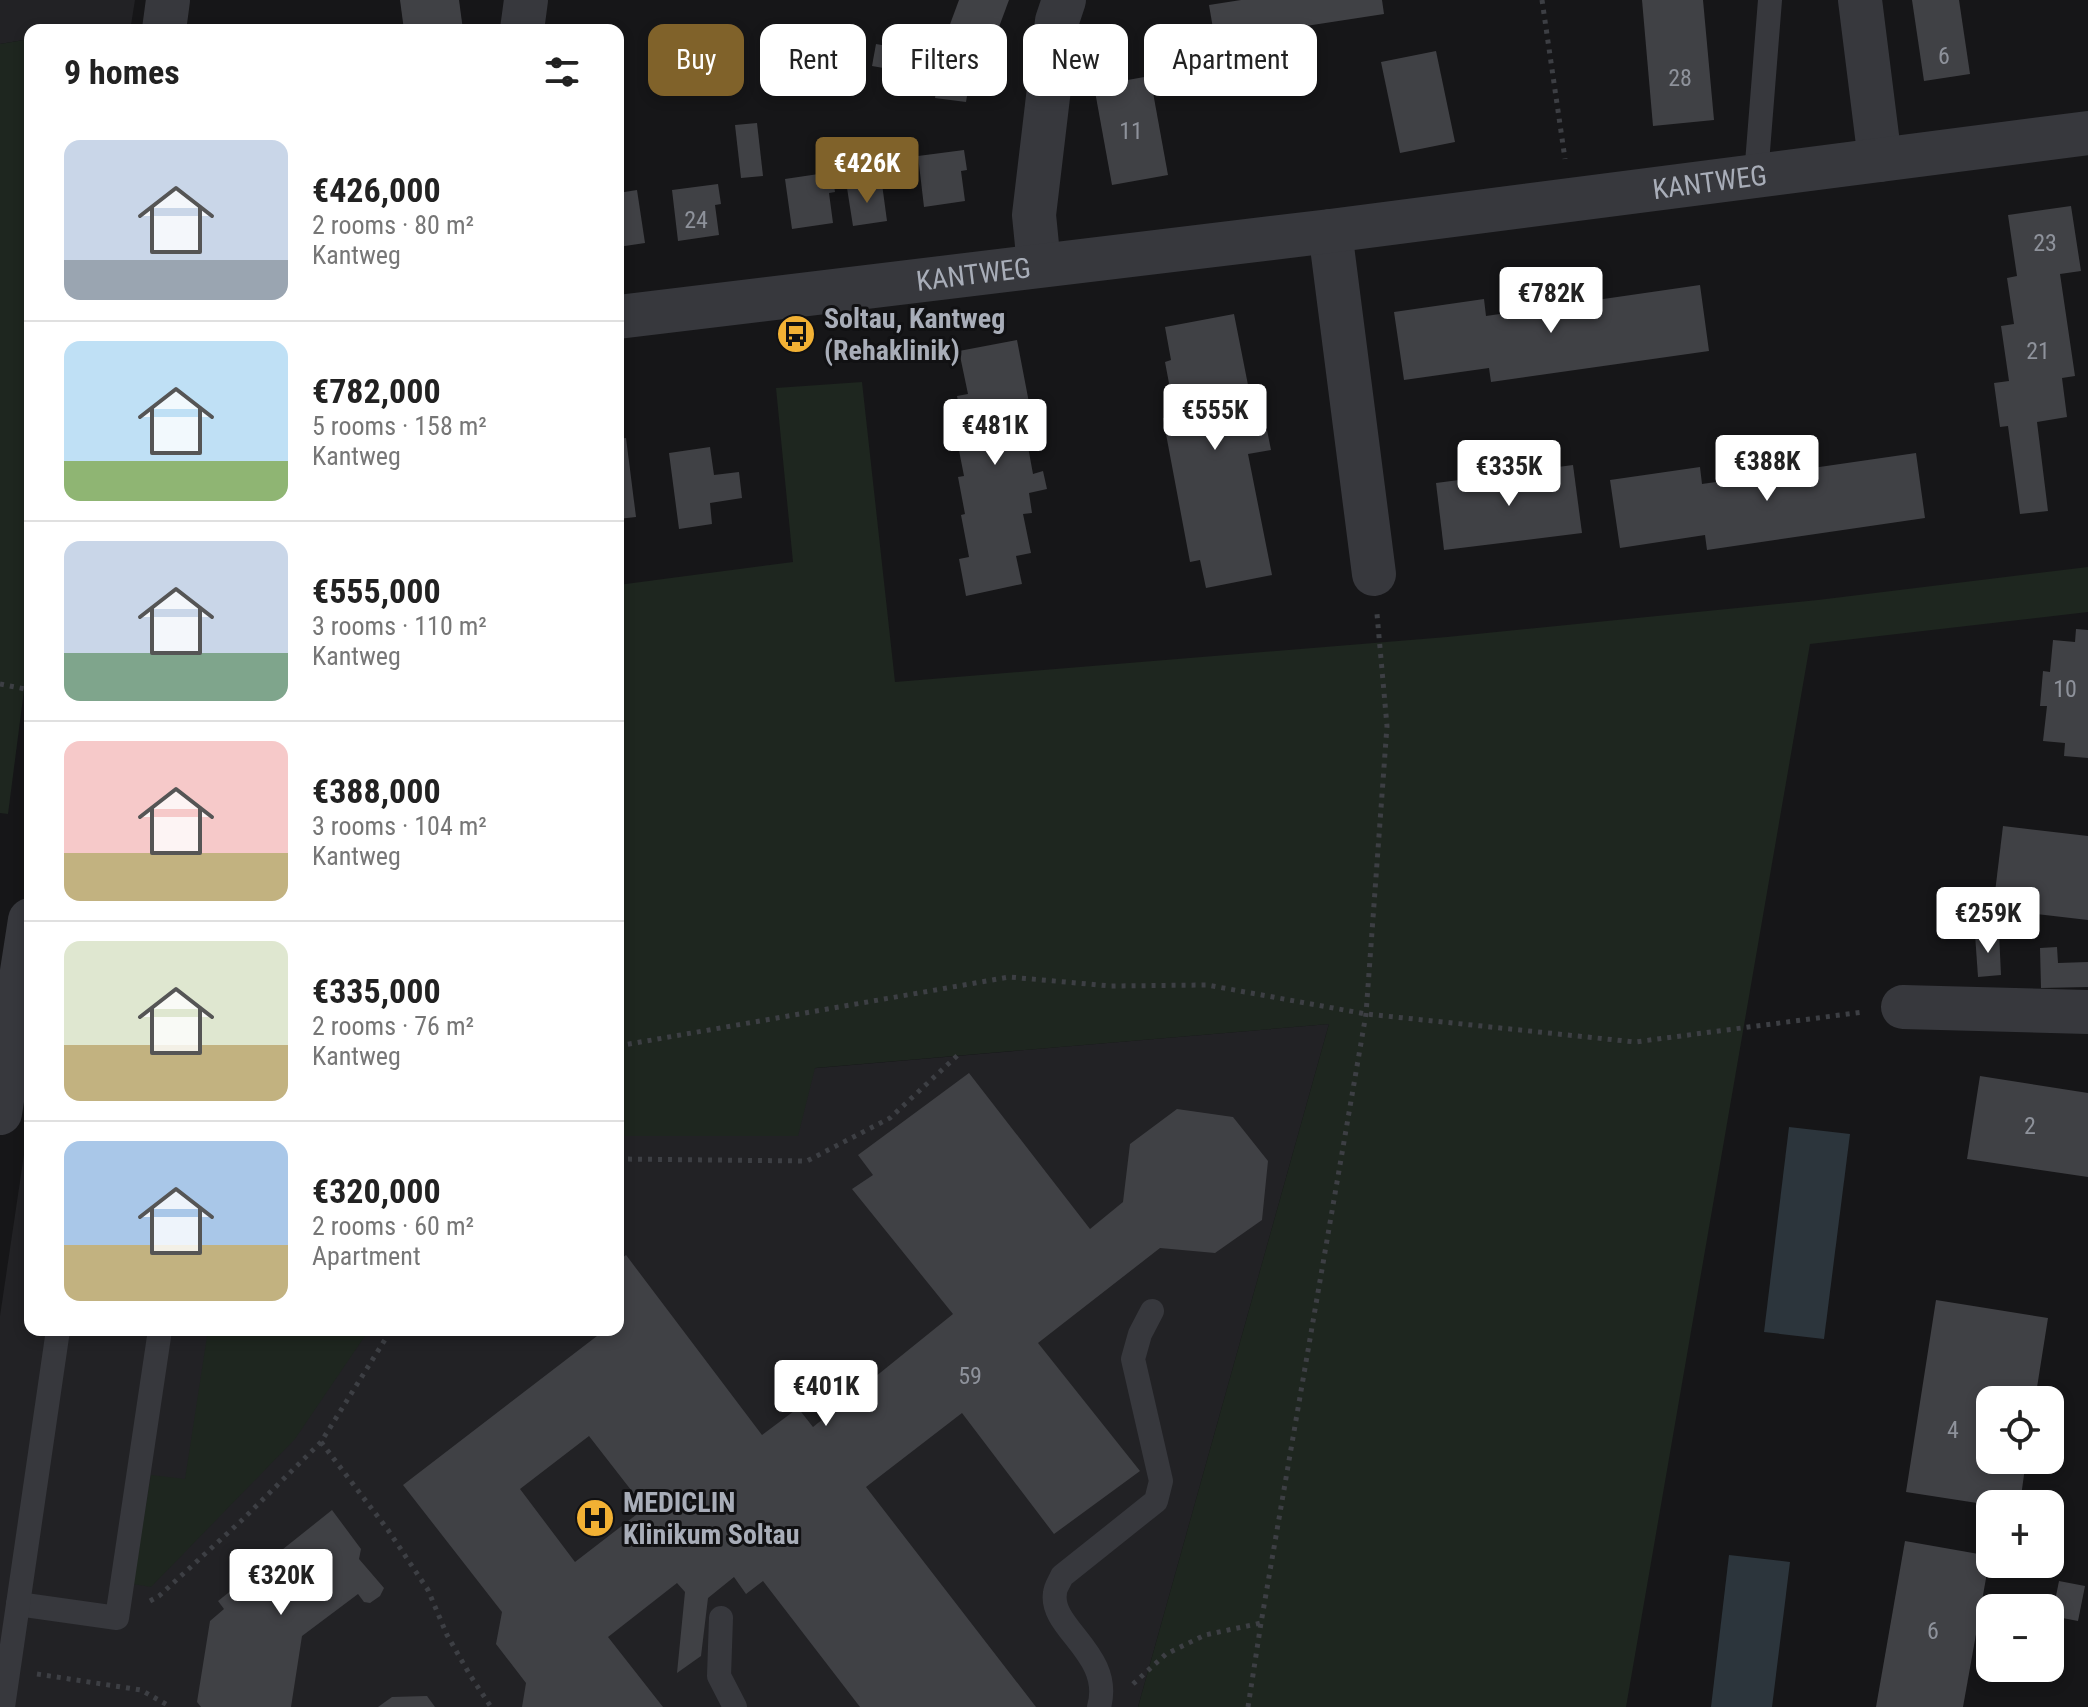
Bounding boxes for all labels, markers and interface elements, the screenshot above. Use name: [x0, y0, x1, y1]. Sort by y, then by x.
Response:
chip: Buy: [648, 24, 744, 96]
chip: Rent: [760, 24, 866, 96]
chip: Filters: [882, 24, 1007, 96]
chip: New: [1023, 24, 1128, 96]
chip: Apartment: [1144, 24, 1317, 96]
house number: 6: [1938, 42, 1950, 70]
icon: filters: [540, 50, 584, 94]
text: 9 homes: [64, 52, 180, 92]
house number: 28: [1668, 64, 1692, 92]
house number: 11: [1119, 117, 1143, 145]
pin: €426K: [811, 137, 923, 205]
text: €426K: [834, 148, 900, 178]
street label: KANTWEG: [1651, 158, 1769, 206]
text: €426,000: [312, 170, 441, 210]
icon: home: [128, 172, 224, 268]
house number: 24: [684, 206, 708, 234]
text: 2 rooms · 80 m²: [312, 210, 474, 240]
house number: 23: [2033, 229, 2057, 257]
text: Kantweg: [312, 240, 401, 270]
street label: KANTWEG: [914, 251, 1032, 297]
pin: €782K: [1495, 267, 1607, 335]
text: €782K: [1518, 278, 1584, 308]
place label: Soltau, Kantweg (Rehaklinik): [824, 302, 1005, 367]
bus stop icon: Soltau, Kantweg (Rehaklinik): [775, 313, 817, 355]
house number: 21: [2026, 337, 2050, 365]
text: €782,000: [312, 371, 441, 411]
icon: home: [128, 373, 224, 469]
pin: €555K: [1159, 384, 1271, 452]
text: €555K: [1182, 395, 1248, 425]
pin: €481K: [939, 399, 1051, 467]
text: €481K: [962, 410, 1028, 440]
text: 5 rooms · 158 m²: [312, 411, 487, 441]
pin: €388K: [1711, 435, 1823, 503]
pin: €335K: [1453, 440, 1565, 508]
text: Kantweg: [312, 441, 401, 471]
text: €388K: [1734, 446, 1800, 476]
text: €335K: [1476, 451, 1542, 481]
text: €555,000: [312, 571, 441, 611]
icon: home: [128, 573, 224, 669]
text: 3 rooms · 110 m²: [312, 611, 487, 641]
text: Kantweg: [312, 641, 401, 671]
house number: 10: [2053, 675, 2077, 703]
text: €388,000: [312, 771, 441, 811]
icon: home: [128, 773, 224, 869]
text: 3 rooms · 104 m²: [312, 811, 487, 841]
text: Kantweg: [312, 841, 401, 871]
pin: €259K: [1932, 887, 2044, 955]
text: €259K: [1955, 898, 2021, 928]
text: €335,000: [312, 971, 441, 1011]
icon: home: [128, 973, 224, 1069]
text: 2 rooms · 76 m²: [312, 1011, 474, 1041]
text: Kantweg: [312, 1041, 401, 1071]
house number: 2: [2024, 1112, 2036, 1140]
text: €320,000: [312, 1171, 441, 1211]
icon: home: [128, 1173, 224, 1269]
text: 2 rooms · 60 m²: [312, 1211, 474, 1241]
text: Apartment: [312, 1241, 421, 1271]
pin: €401K: [770, 1360, 882, 1428]
house number: 59: [958, 1362, 982, 1390]
text: €401K: [793, 1371, 859, 1401]
map controls: [1976, 1386, 2064, 1682]
button: locate: [1976, 1386, 2064, 1474]
house number: 4: [1947, 1416, 1959, 1444]
place label: MEDICLIN Klinikum Soltau: [623, 1486, 799, 1551]
button: +: [1976, 1490, 2064, 1578]
hospital icon: MEDICLIN Klinikum Soltau: [574, 1497, 616, 1539]
pin: €320K: [225, 1549, 337, 1617]
text: €320K: [248, 1560, 314, 1590]
button: −: [1976, 1594, 2064, 1682]
house number: 6: [1927, 1617, 1939, 1645]

